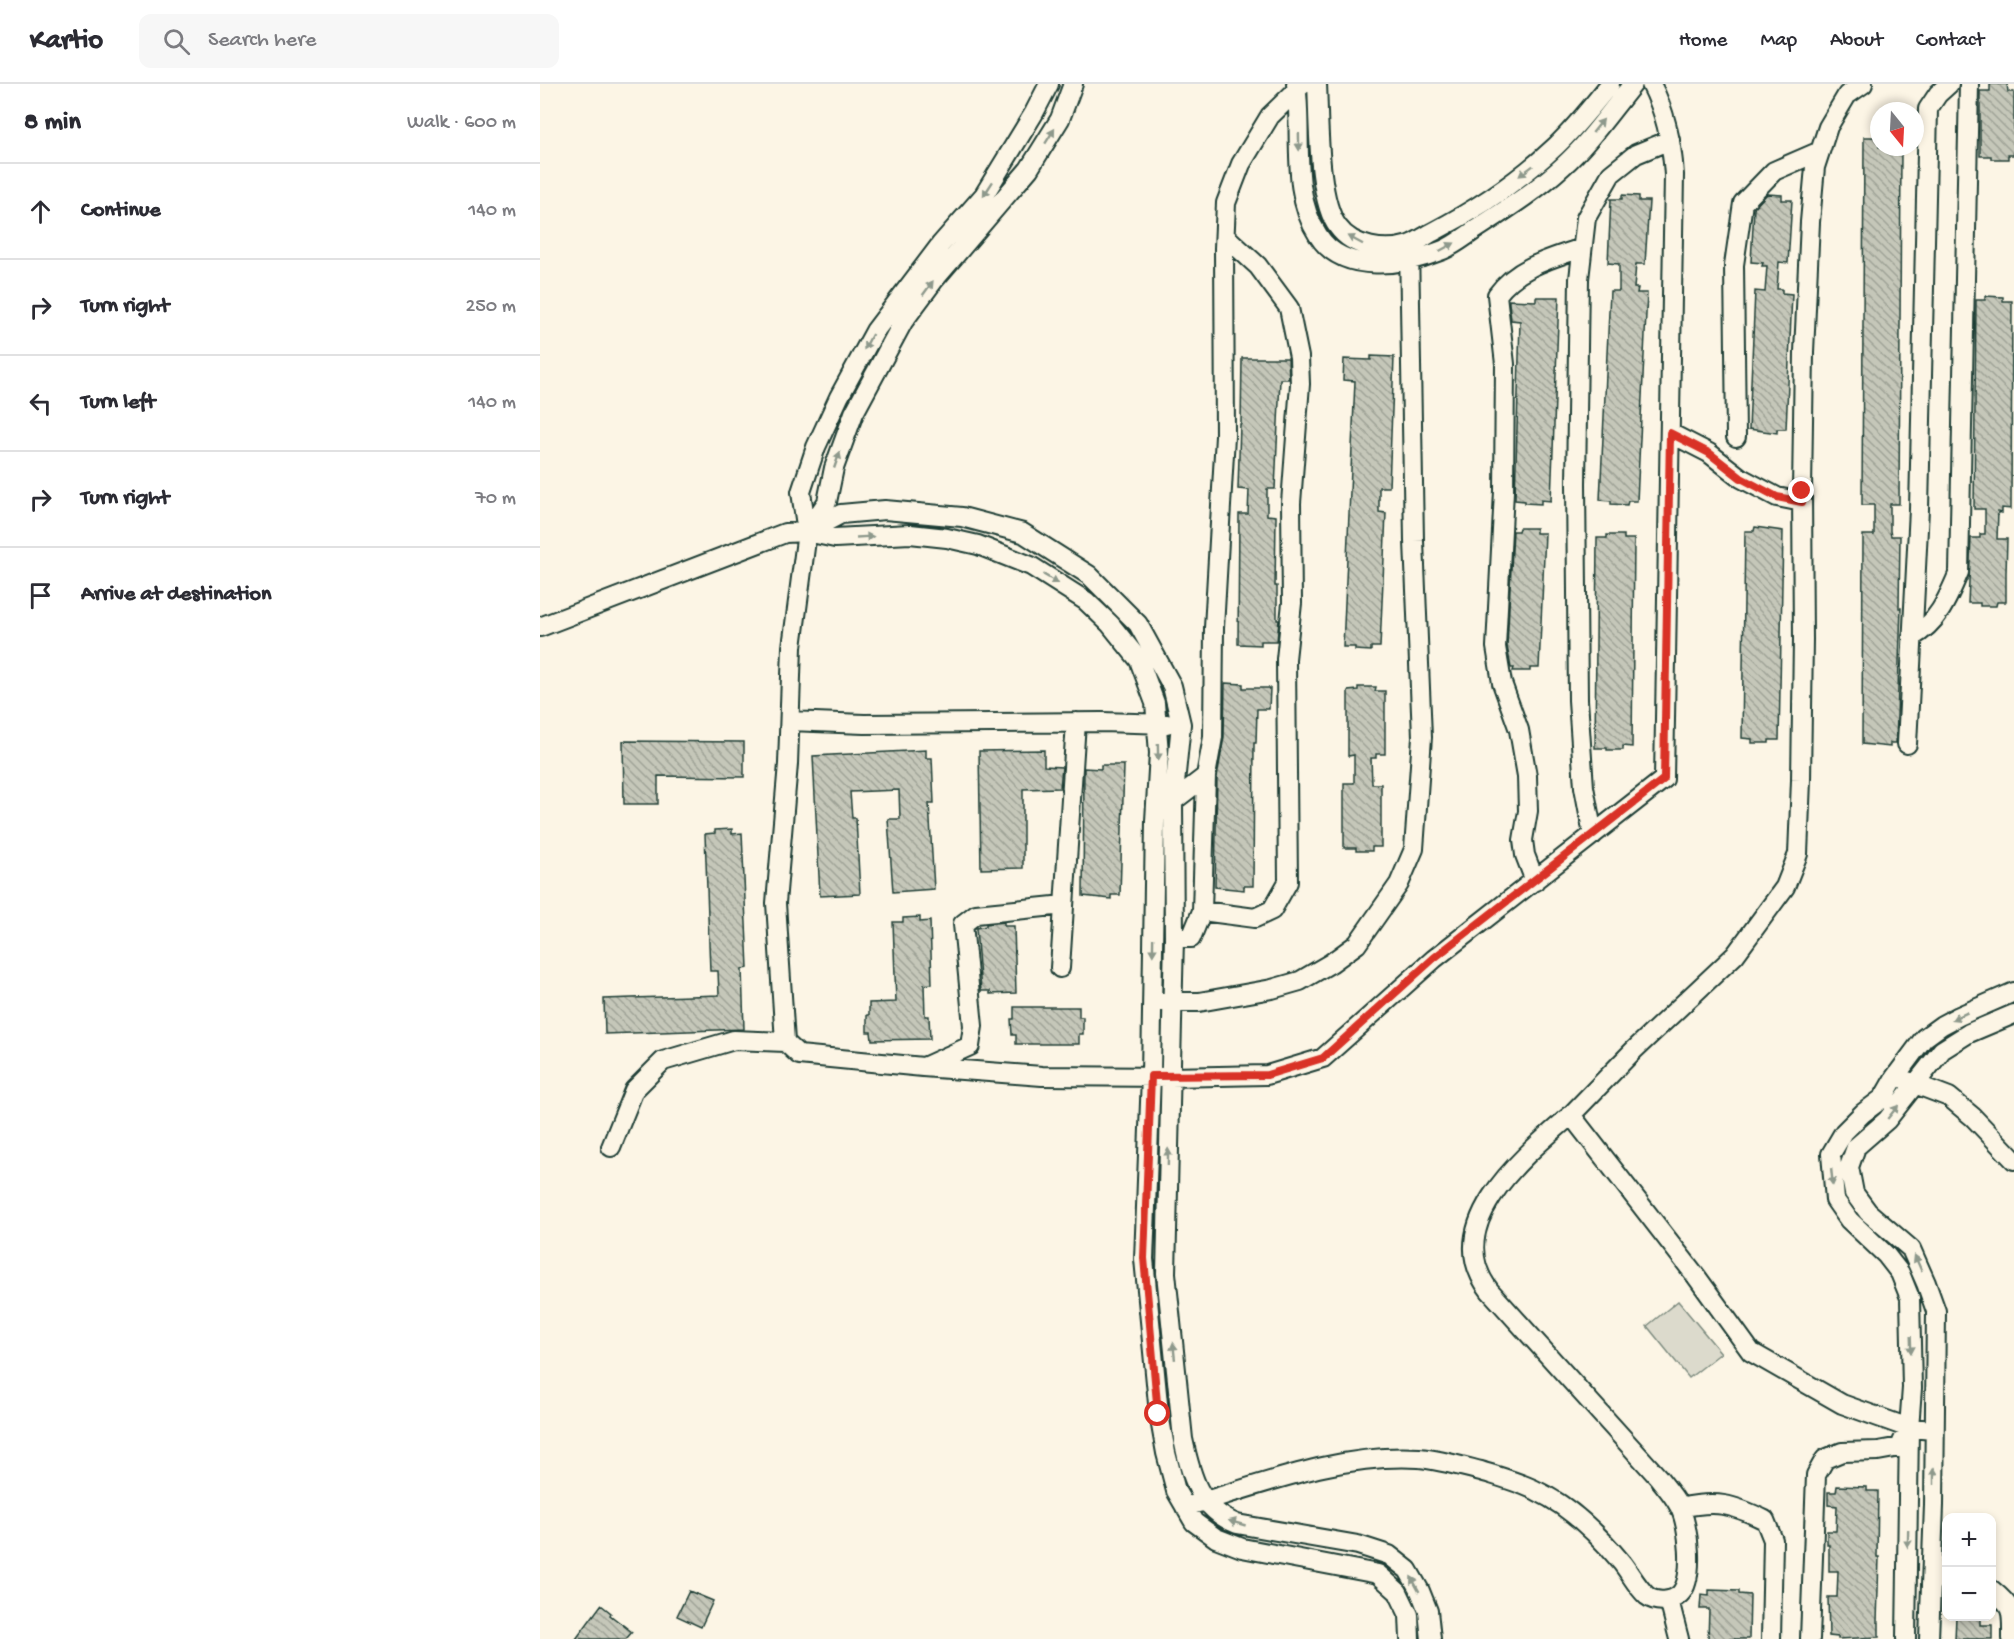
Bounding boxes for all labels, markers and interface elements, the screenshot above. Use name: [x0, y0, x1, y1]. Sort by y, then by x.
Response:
search box: [139, 14, 559, 68]
text: Kartio: [30, 25, 103, 58]
icon: search: [160, 25, 193, 58]
text: Search here: [208, 28, 316, 54]
text: Home: [1679, 29, 1727, 54]
text: Map: [1760, 29, 1797, 54]
text: About: [1830, 29, 1883, 54]
text: Contact: [1916, 29, 1984, 54]
north arrow: [1870, 102, 1924, 156]
text: 8 min: [24, 108, 81, 139]
text: Walk · 600 m: [407, 112, 516, 135]
one-way arrow: [1592, 119, 1604, 134]
one-way arrow: [1044, 128, 1055, 144]
one-way arrow: [1295, 133, 1304, 152]
one-way arrow: [1518, 165, 1534, 178]
one-way arrow: [982, 180, 993, 197]
icon: ahead: [24, 195, 57, 228]
text: Continue: [81, 198, 161, 224]
text: 140 m: [468, 200, 516, 223]
one-way arrow: [1346, 235, 1364, 245]
one-way arrow: [1439, 242, 1456, 252]
one-way arrow: [922, 281, 934, 297]
icon: right: [24, 291, 57, 324]
text: Turn right: [81, 294, 169, 320]
text: 250 m: [465, 296, 516, 319]
one-way arrow: [864, 334, 873, 351]
icon: left: [24, 387, 57, 420]
text: Turn left: [81, 390, 155, 416]
text: 140 m: [468, 392, 516, 415]
one-way arrow: [833, 451, 843, 469]
route end: [1788, 477, 1814, 503]
icon: right: [24, 483, 57, 516]
text: Turn right: [81, 486, 169, 512]
text: 70 m: [475, 488, 516, 511]
one-way arrow: [855, 532, 874, 541]
one-way arrow: [1043, 573, 1059, 584]
icon: arrive: [24, 579, 57, 612]
text: Arrive at destination: [81, 582, 271, 608]
one-way arrow: [1154, 743, 1163, 762]
one-way arrow: [1148, 937, 1158, 956]
one-way arrow: [1952, 1011, 1969, 1020]
one-way arrow: [1886, 1105, 1899, 1120]
one-way arrow: [1163, 1147, 1173, 1166]
one-way arrow: [1827, 1168, 1837, 1187]
one-way arrow: [1912, 1254, 1922, 1272]
one-way arrow: [1907, 1335, 1916, 1354]
one-way arrow: [1169, 1342, 1179, 1361]
route start: [1144, 1400, 1170, 1426]
one-way arrow: [1929, 1466, 1939, 1485]
map controls: [1942, 1513, 1996, 1621]
button: +: [1942, 1513, 1996, 1567]
one-way arrow: [1228, 1518, 1246, 1527]
one-way arrow: [1903, 1530, 1913, 1549]
button: −: [1942, 1567, 1996, 1621]
one-way arrow: [1411, 1575, 1421, 1592]

